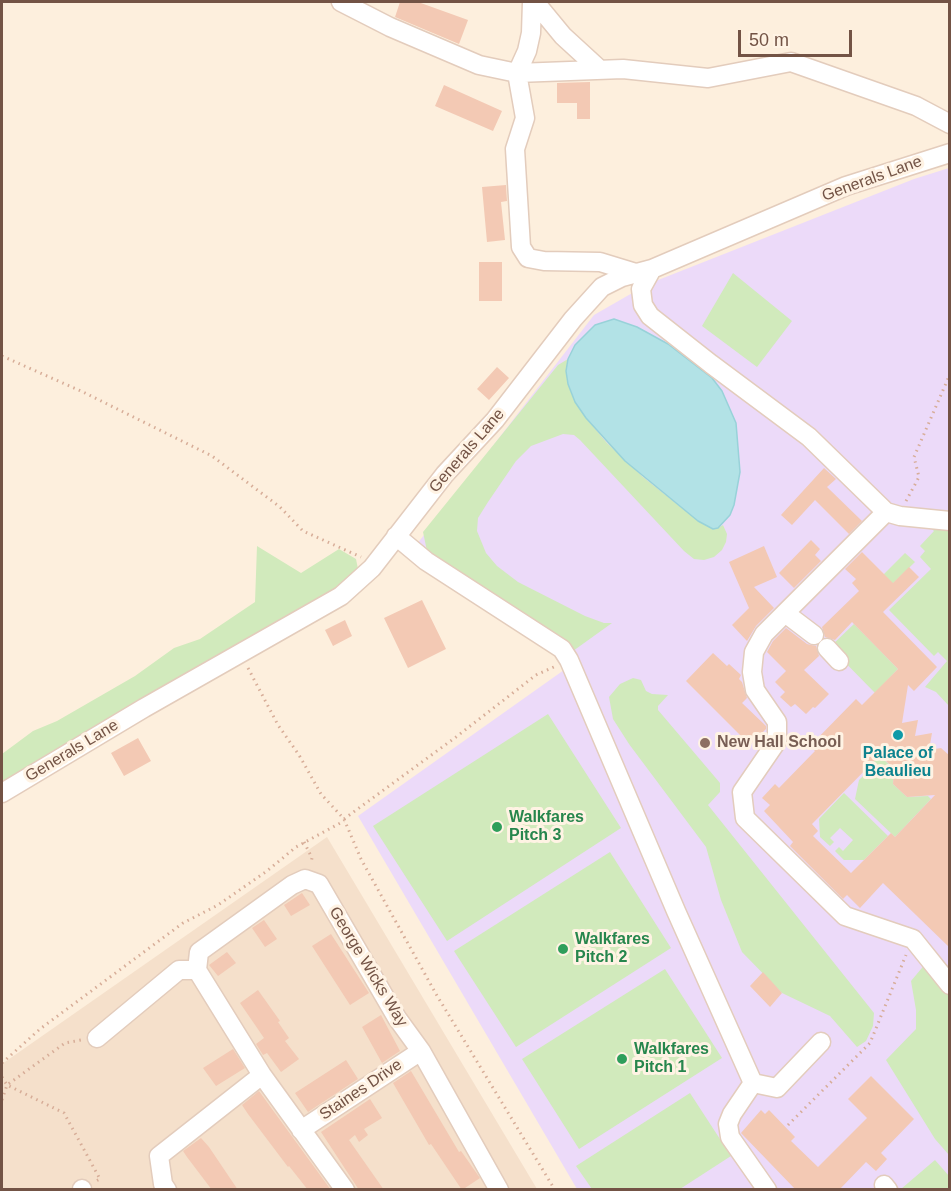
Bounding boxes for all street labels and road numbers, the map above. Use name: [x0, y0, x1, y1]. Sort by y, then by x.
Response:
street label: Generals Lane: [819, 152, 925, 206]
street label: Generals Lane: [425, 405, 509, 497]
street label: Generals Lane: [22, 716, 122, 786]
street label: George Wicks Way: [325, 904, 411, 1030]
street label: Staines Drive: [316, 1055, 406, 1125]

